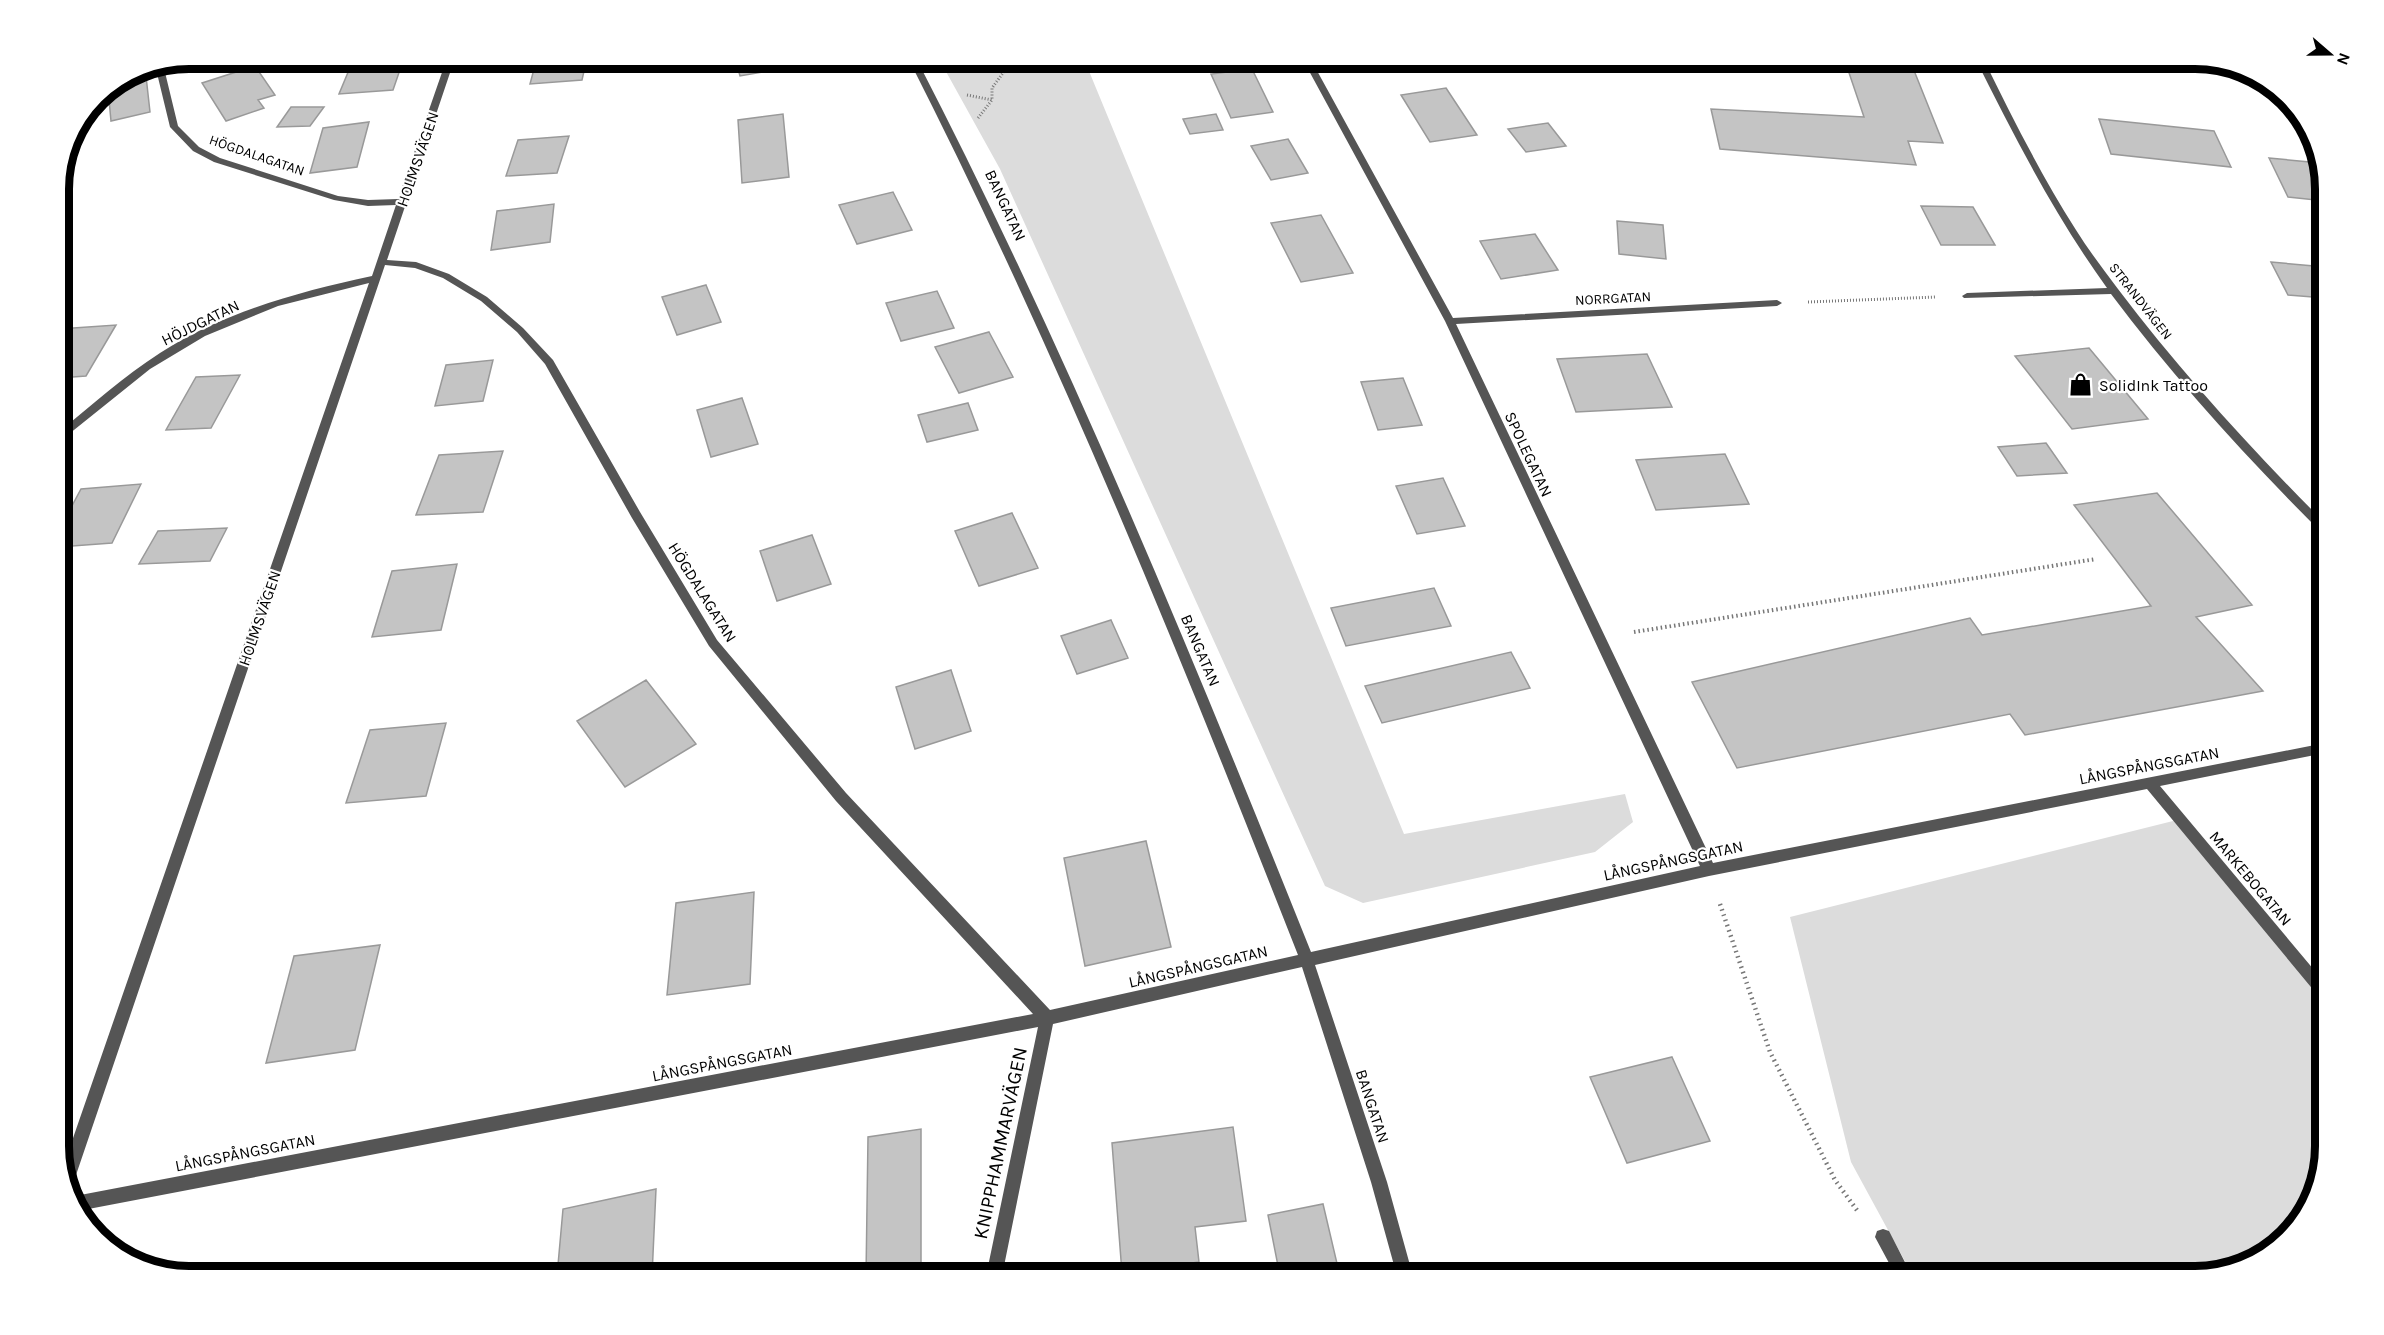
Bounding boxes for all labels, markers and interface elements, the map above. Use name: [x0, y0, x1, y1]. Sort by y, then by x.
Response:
north arrow: [2300, 24, 2360, 84]
text: N: [2333, 50, 2355, 68]
street label: HOLMSVÄGEN: [392, 109, 443, 209]
street label: HÖGDALAGATAN: [207, 131, 307, 180]
street label: BANGATAN: [981, 167, 1030, 244]
street label: STRANDVÄGEN: [2105, 259, 2176, 343]
street label: NORRGATAN: [1574, 288, 1652, 309]
street label: HÖJDGATAN: [158, 295, 242, 349]
shop icon: SolidInk Tattoo: [2068, 372, 2094, 398]
place label: SolidInk Tattoo: [2099, 376, 2208, 395]
street label: SPOLEGATAN: [1501, 409, 1557, 500]
street label: HÖGDALAGATAN: [664, 539, 741, 646]
street label: HOLMSVÄGEN: [234, 568, 285, 668]
street label: BANGATAN: [1177, 611, 1224, 689]
street label: LÅNGSPÅNGSGATAN: [2077, 743, 2221, 788]
street label: MARKEBOGATAN: [2205, 827, 2296, 930]
street label: LÅNGSPÅNGSGATAN: [1602, 836, 1745, 885]
street label: LÅNGSPÅNGSGATAN: [1127, 941, 1270, 992]
street label: LÅNGSPÅNGSGATAN: [650, 1040, 794, 1085]
street label: KNIPPHAMMARVÄGEN: [969, 1045, 1032, 1241]
street label: BANGATAN: [1352, 1067, 1393, 1145]
street label: LÅNGSPÅNGSGATAN: [173, 1130, 317, 1175]

